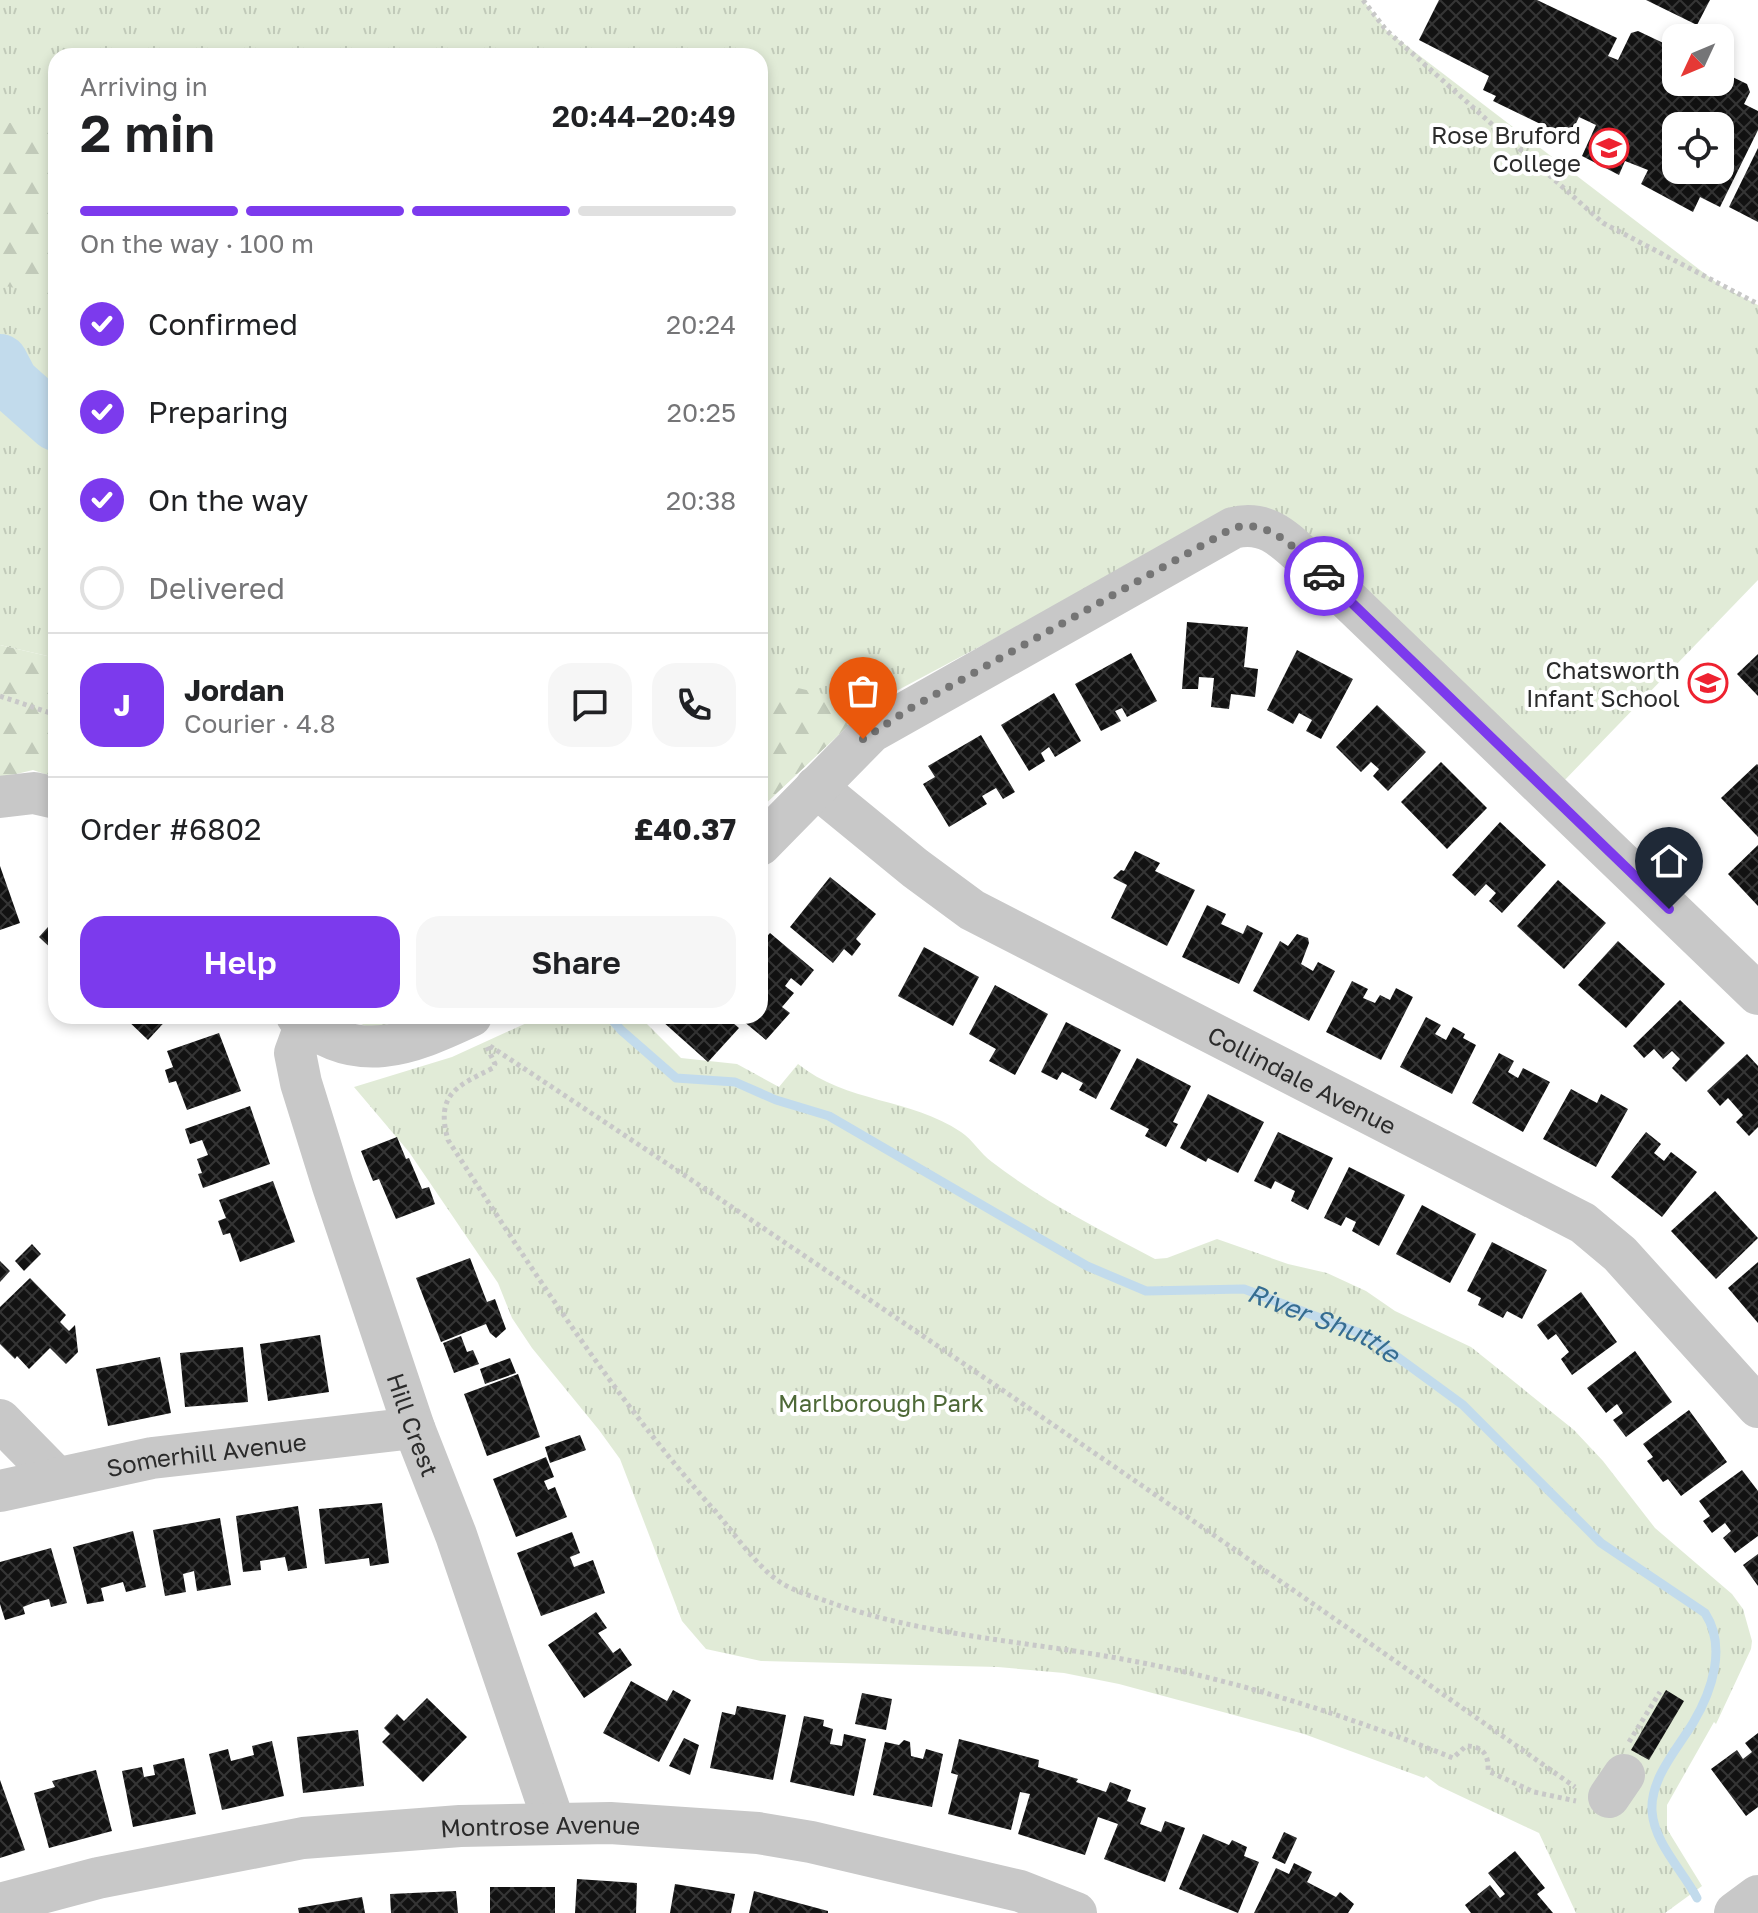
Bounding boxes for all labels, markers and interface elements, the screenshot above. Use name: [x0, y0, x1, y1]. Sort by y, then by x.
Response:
north arrow: [1662, 24, 1734, 96]
map controls: [1662, 24, 1734, 184]
text: Arriving in: [80, 71, 208, 102]
text: 20:44–20:49: [552, 98, 736, 134]
text: 2 min: [80, 101, 215, 163]
button: locate: [1662, 112, 1734, 184]
place label: Rose Bruford College: [1431, 120, 1581, 177]
school or university icon: Rose Bruford College: [1588, 127, 1630, 169]
text: On the way · 100 m: [80, 228, 314, 259]
icon: check: [80, 302, 124, 346]
text: Confirmed: [148, 306, 298, 342]
text: 20:24: [666, 309, 736, 340]
icon: check: [80, 390, 124, 434]
text: Preparing: [148, 394, 289, 430]
text: 20:25: [667, 397, 736, 428]
icon: check: [80, 478, 124, 522]
text: On the way: [148, 482, 308, 518]
text: 20:38: [666, 485, 736, 516]
courier: [1284, 536, 1364, 616]
icon: car: [1302, 554, 1346, 598]
text: Delivered: [148, 570, 285, 606]
place label: Chatsworth Infant School: [1526, 655, 1680, 712]
pin: [829, 657, 897, 739]
school or university icon: Chatsworth Infant School: [1687, 662, 1729, 704]
button: chat: [548, 663, 632, 747]
button: phone: [652, 663, 736, 747]
icon: bag: [841, 669, 885, 713]
text: Jordan: [184, 672, 284, 708]
text: J: [113, 687, 131, 723]
text: Courier · 4.8: [184, 708, 336, 739]
text: Order #6802: [80, 811, 262, 847]
text: £40.37: [634, 811, 736, 847]
pin: [1635, 827, 1703, 909]
icon: home: [1647, 839, 1691, 883]
button: Help: [80, 916, 400, 1008]
button: Share: [416, 916, 736, 1008]
street label: Collindale Avenue: [1203, 1019, 1402, 1140]
water label: River Shuttle: [1244, 1276, 1407, 1370]
street label: Hill Crest: [382, 1369, 446, 1480]
park label: Marlborough Park: [778, 1388, 984, 1417]
street label: Somerhill Avenue: [104, 1426, 308, 1482]
street label: Montrose Avenue: [439, 1808, 641, 1842]

